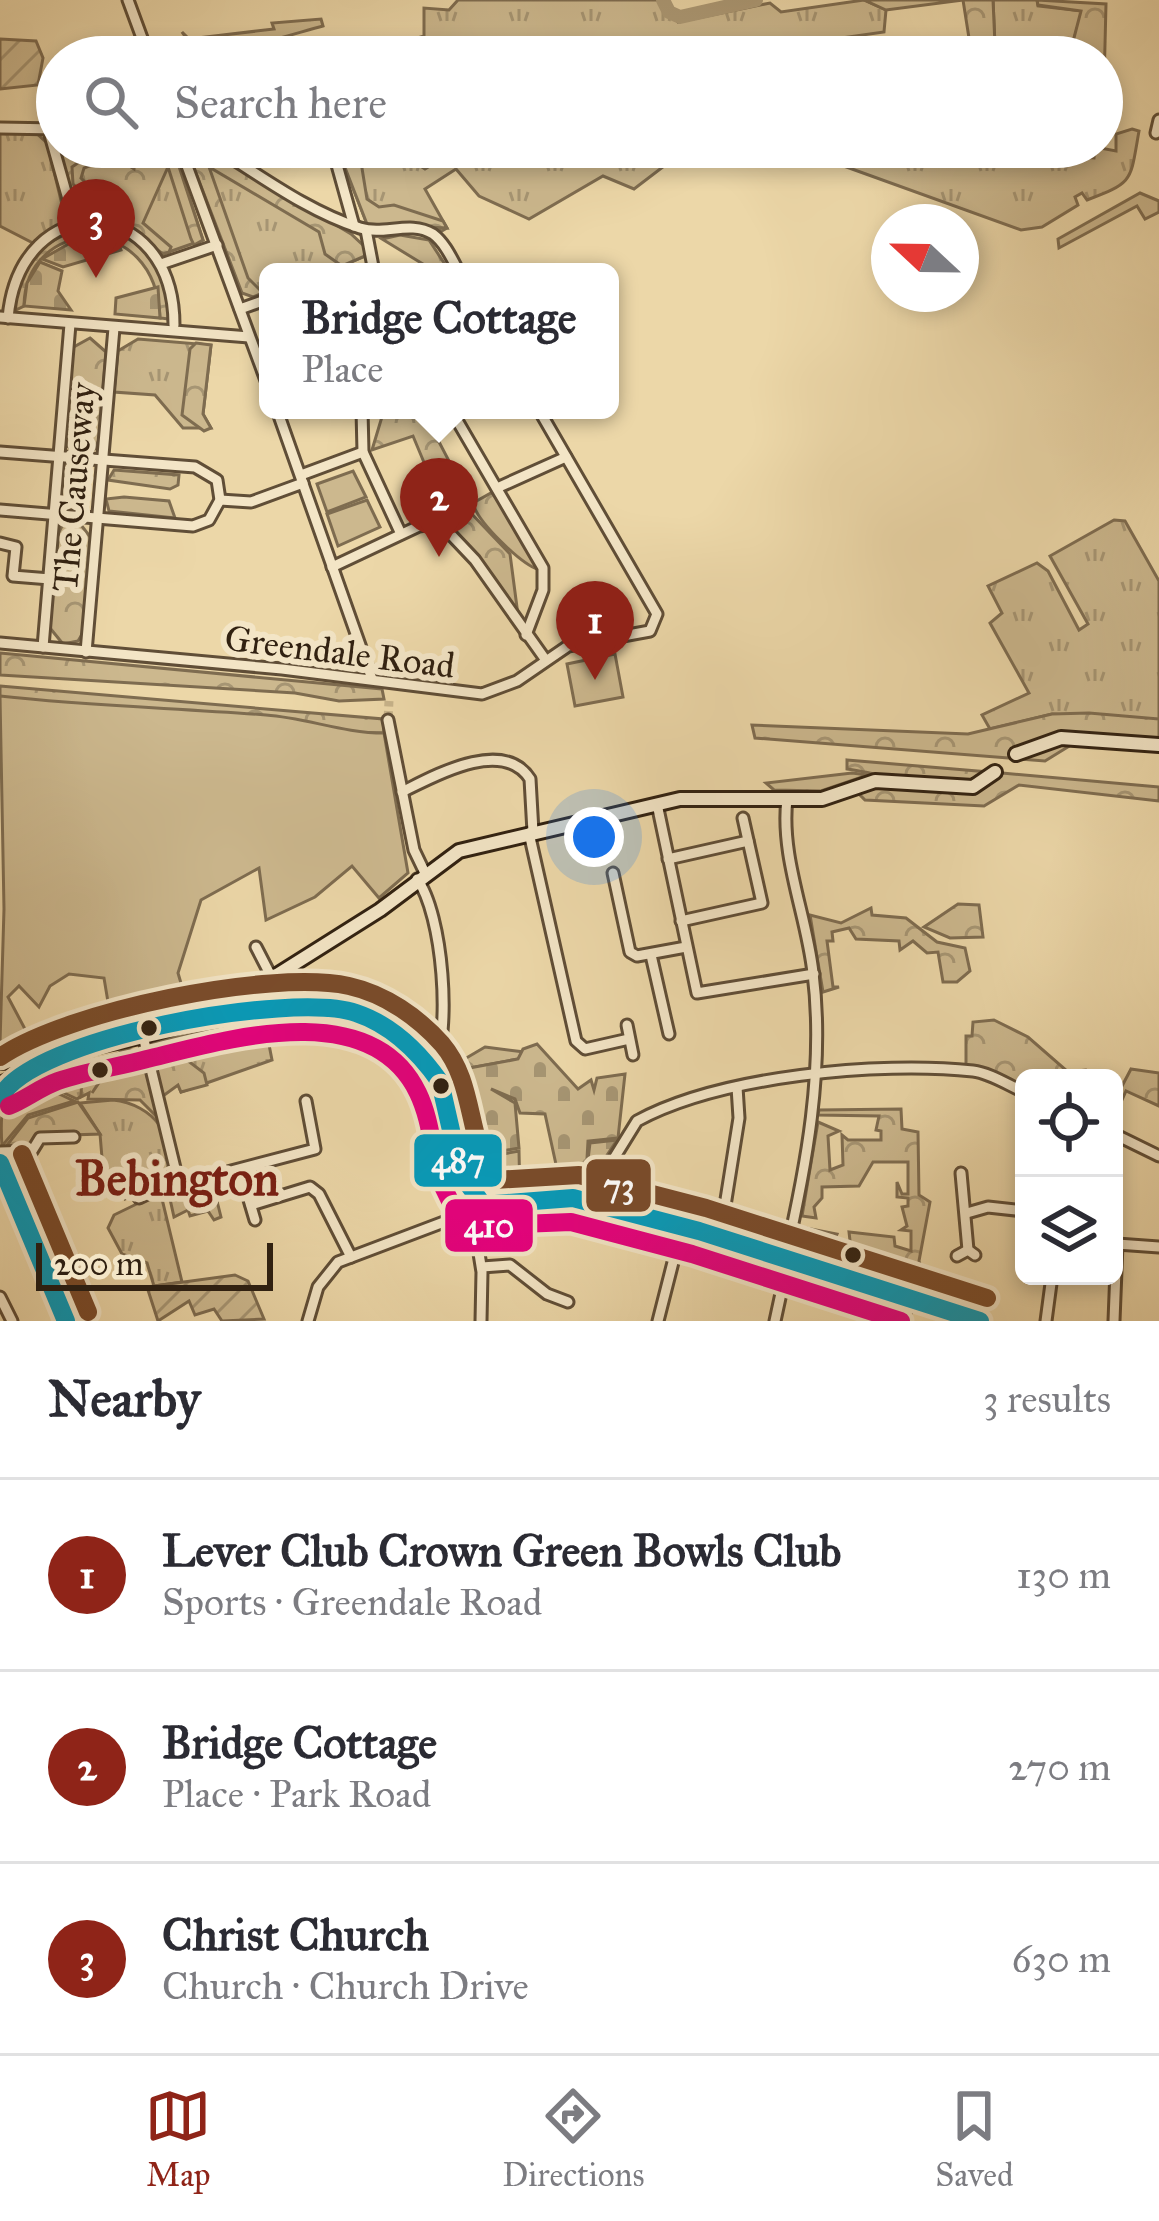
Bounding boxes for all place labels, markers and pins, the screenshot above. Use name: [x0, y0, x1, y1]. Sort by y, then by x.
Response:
pin: 3: [57, 179, 135, 278]
pin: 2: [400, 458, 478, 557]
pin: 1: [556, 581, 634, 680]
unlabelled marker: [138, 1017, 160, 1039]
unlabelled marker: [89, 1059, 111, 1081]
unlabelled marker: [430, 1075, 452, 1097]
unlabelled marker: [842, 1244, 864, 1266]

